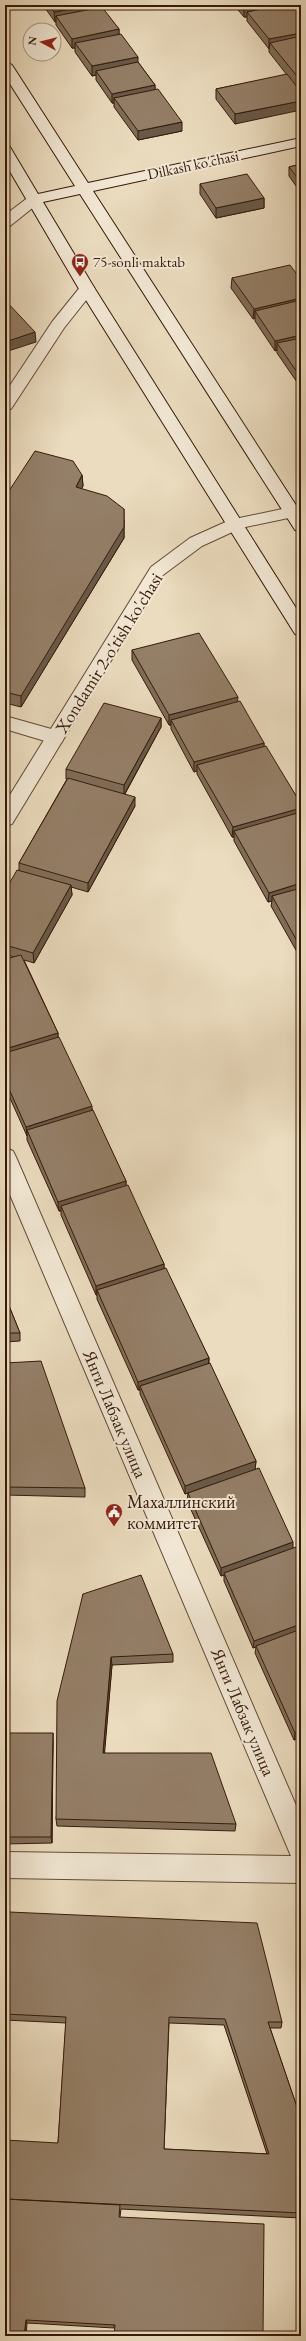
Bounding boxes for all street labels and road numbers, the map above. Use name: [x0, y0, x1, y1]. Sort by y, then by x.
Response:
street label: Dilkash ko'chasi: [145, 145, 241, 183]
street label: Xondamir 2-o'tish ko'chasi: [49, 568, 168, 738]
street label: Янги Лабзак улица: [78, 1345, 153, 1482]
street label: Янги Лабзак улица: [206, 1643, 281, 1780]

